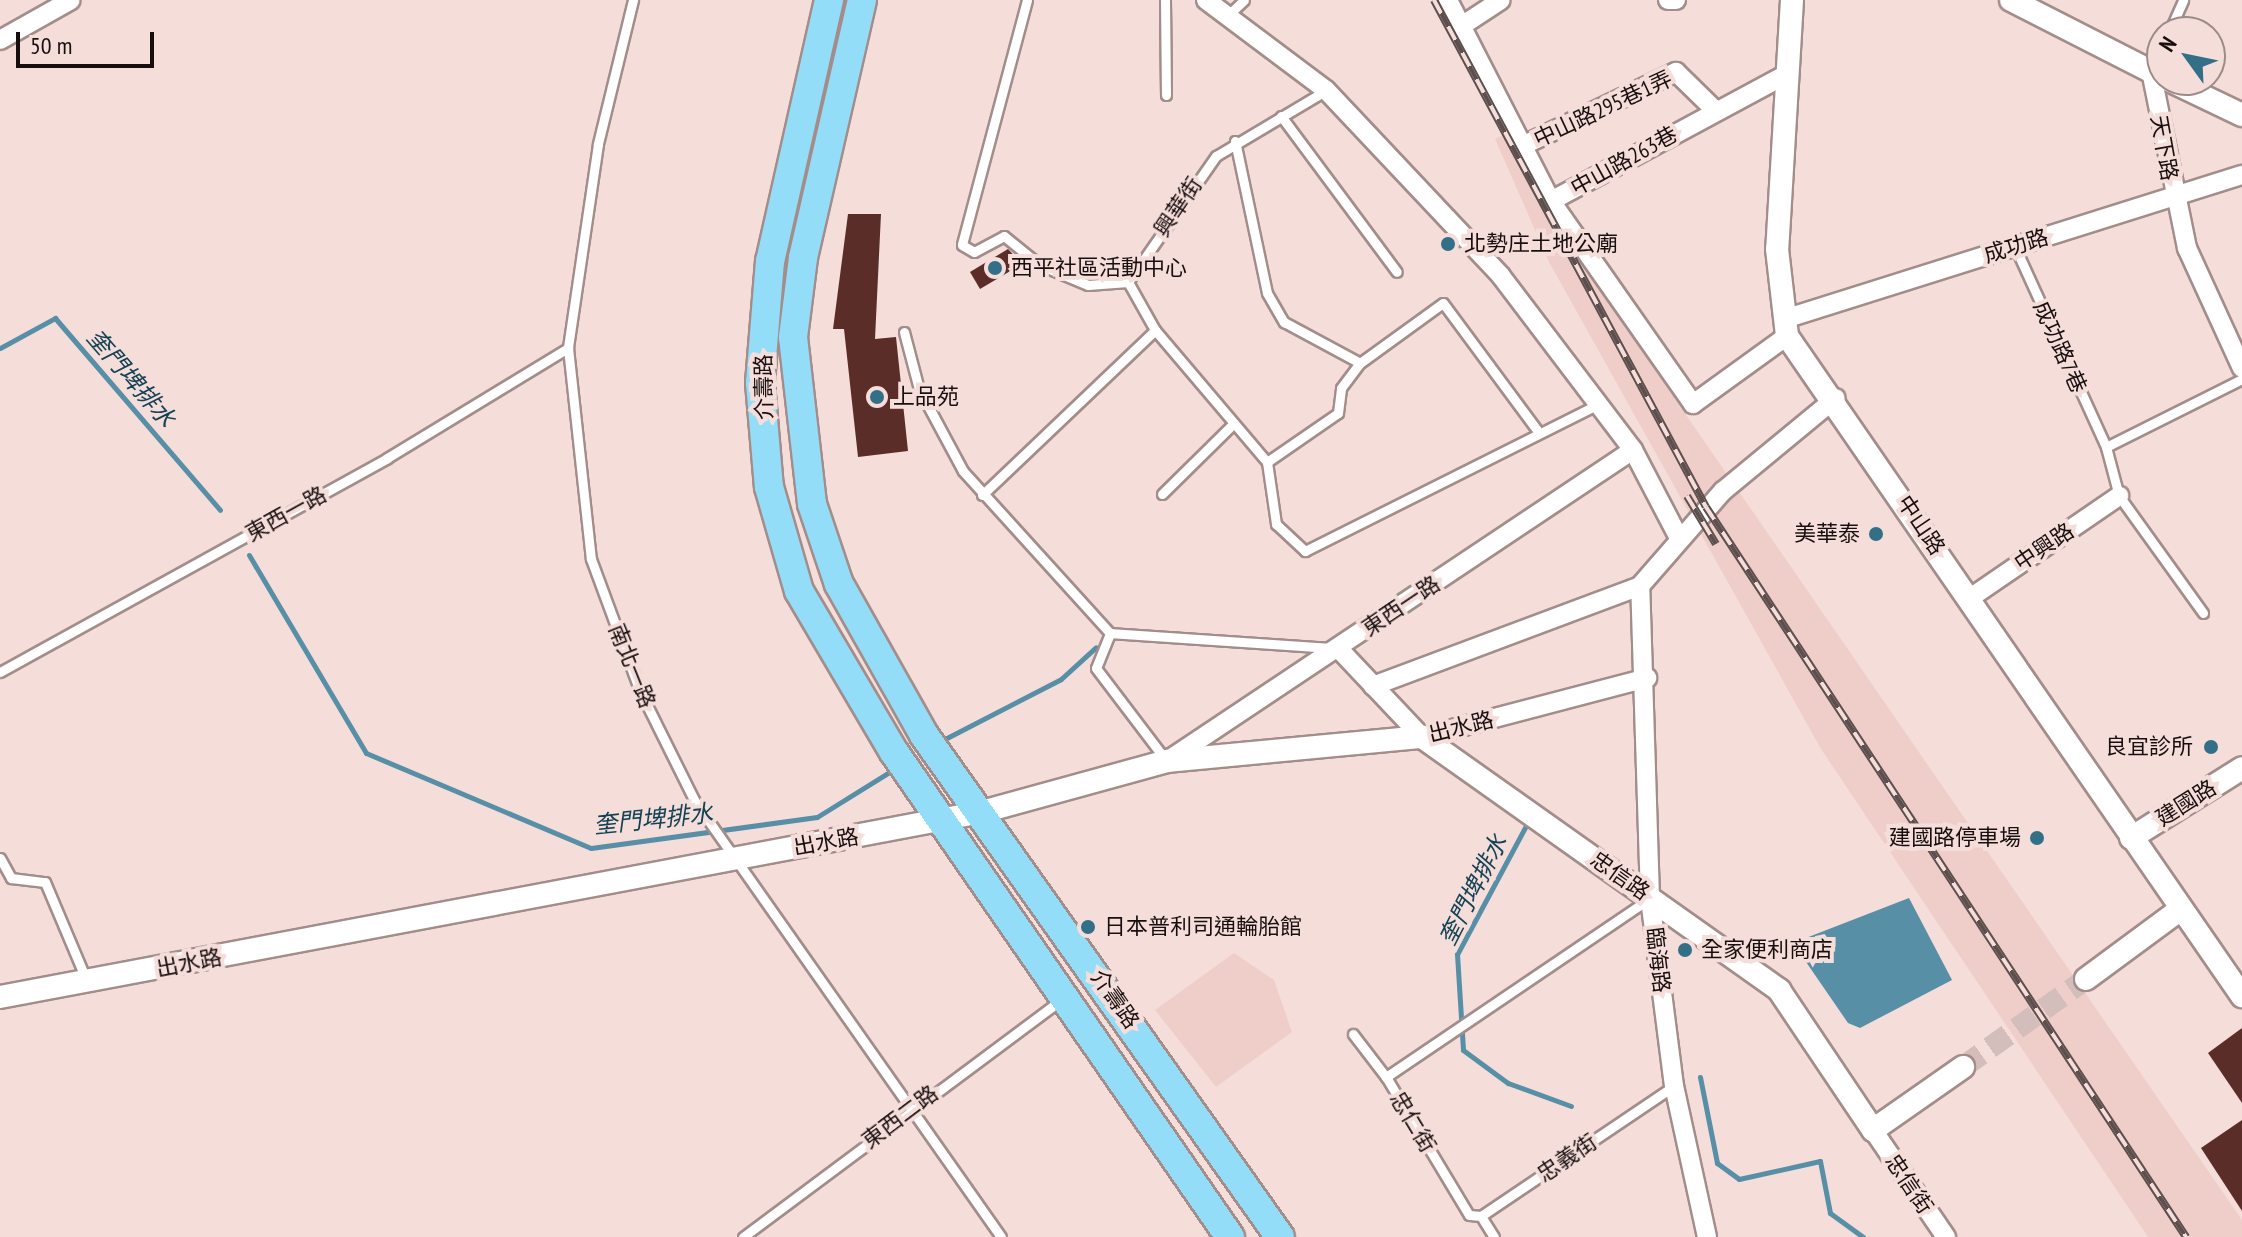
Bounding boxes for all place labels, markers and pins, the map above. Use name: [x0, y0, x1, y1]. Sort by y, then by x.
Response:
place label: 北勢庄土地公廟: [1464, 231, 1618, 257]
marker: 北勢庄土地公廟: [1439, 235, 1457, 253]
place label: 西平社區活動中心: [1011, 255, 1187, 281]
marker: 西平社區活動中心: [986, 259, 1004, 277]
place label: 上品苑: [893, 384, 959, 410]
marker: 上品苑: [868, 388, 886, 406]
place label: 美華泰: [1794, 521, 1860, 547]
marker: 美華泰: [1867, 525, 1885, 543]
place label: 良宜診所: [2105, 734, 2193, 760]
marker: 良宜診所: [2200, 736, 2222, 758]
place label: 建國路停車場: [1889, 825, 2021, 851]
marker: 建國路停車場: [2028, 829, 2046, 847]
place label: 日本普利司通輪胎館: [1104, 914, 1302, 940]
marker: 日本普利司通輪胎館: [1079, 918, 1097, 936]
place label: 全家便利商店: [1701, 937, 1833, 963]
marker: 全家便利商店: [1676, 941, 1694, 959]

